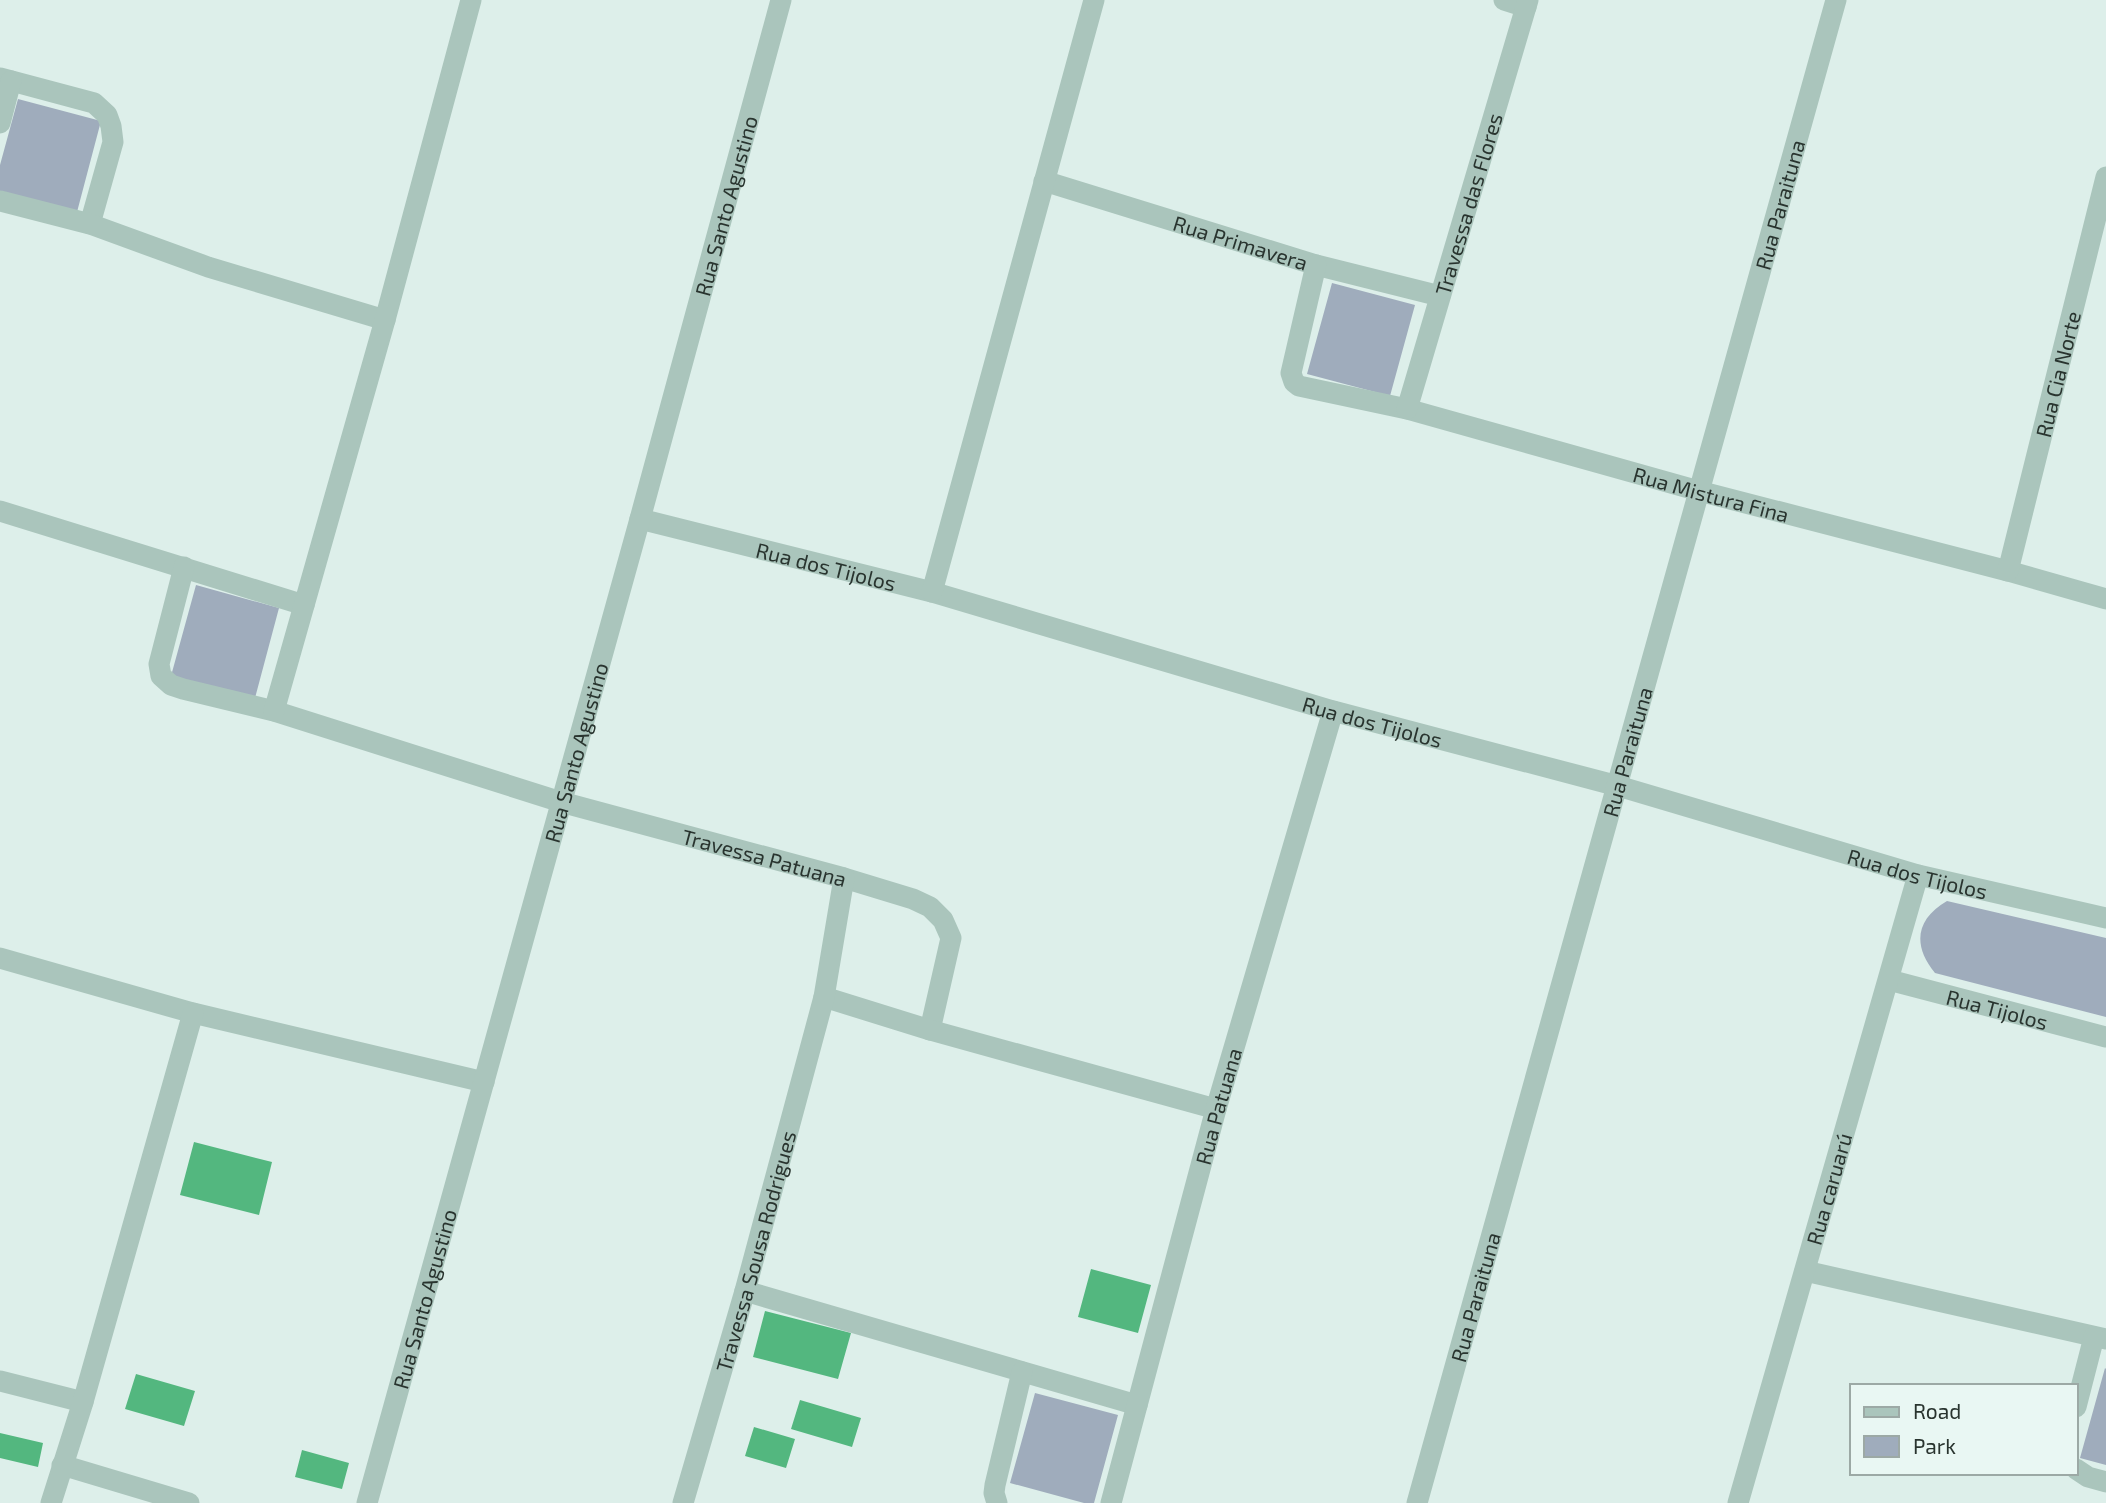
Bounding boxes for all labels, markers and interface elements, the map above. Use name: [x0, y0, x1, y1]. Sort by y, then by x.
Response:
street label: Travessa das Flores: [1429, 110, 1506, 298]
street label: Rua Santo Agustino: [689, 113, 762, 298]
street label: Rua Paraituna: [1749, 137, 1809, 272]
street label: Rua Primavera: [1171, 209, 1311, 274]
street label: Rua Cia Norte: [2029, 308, 2085, 440]
street label: Rua Mistura Fina: [1630, 461, 1792, 526]
street label: Rua dos Tijolos: [754, 536, 899, 595]
street label: Rua Santo Agustino: [538, 660, 612, 845]
street label: Rua Paraituna: [1596, 684, 1656, 820]
street label: Rua dos Tijolos: [1300, 690, 1445, 752]
street label: Travessa Patuana: [680, 823, 850, 891]
street label: Rua dos Tijolos: [1845, 842, 1990, 903]
street label: Rua Tijolos: [1944, 983, 2051, 1034]
street label: Rua Patuana: [1189, 1045, 1246, 1167]
street label: Travessa Sousa Rodrigues: [710, 1128, 800, 1374]
street label: Rua caruarú: [1800, 1130, 1856, 1248]
street label: Rua Santo Agustino: [387, 1206, 461, 1392]
street label: Rua Paraituna: [1444, 1229, 1504, 1365]
legend: [1850, 1384, 2078, 1475]
text: Road: [1913, 1398, 1961, 1423]
text: Park: [1913, 1433, 1956, 1458]

